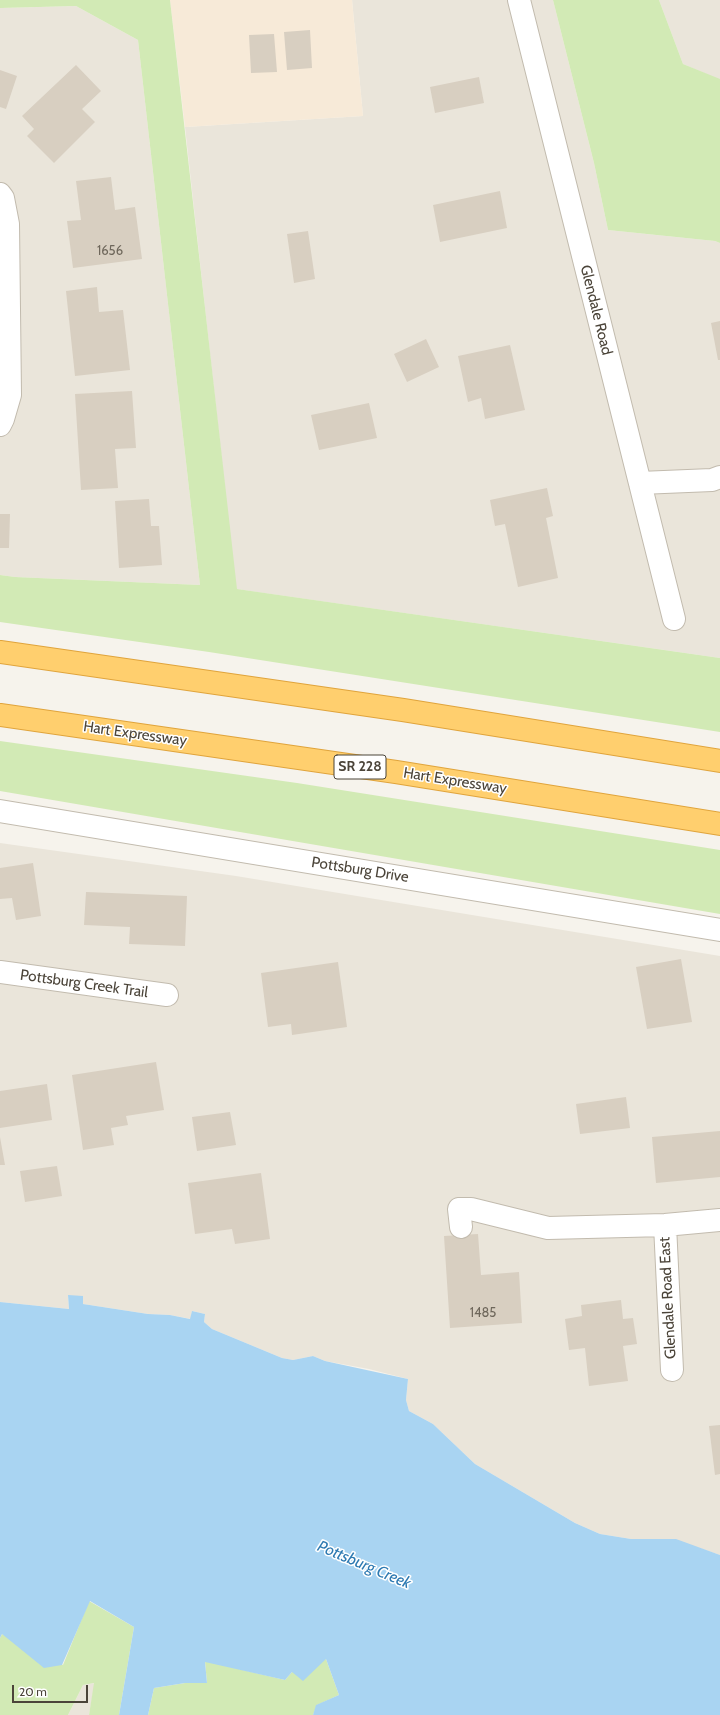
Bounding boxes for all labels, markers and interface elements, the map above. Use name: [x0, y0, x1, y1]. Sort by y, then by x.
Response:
house number: 1656: [97, 243, 123, 259]
street label: Glendale Road: [576, 263, 616, 357]
street label: Hart Expressway: [82, 718, 188, 750]
road number: SR 228: [334, 755, 386, 779]
street label: Hart Expressway: [402, 764, 508, 798]
street label: Pottsburg Drive: [310, 853, 410, 887]
street label: Pottsburg Creek Trail: [19, 966, 149, 1002]
street label: Glendale Road East: [656, 1236, 680, 1360]
house number: 1485: [470, 1305, 496, 1321]
water label: Pottsburg Creek: [314, 1537, 414, 1593]
scale bar: [14, 1677, 90, 1703]
text: 20 m: [19, 1684, 47, 1699]

